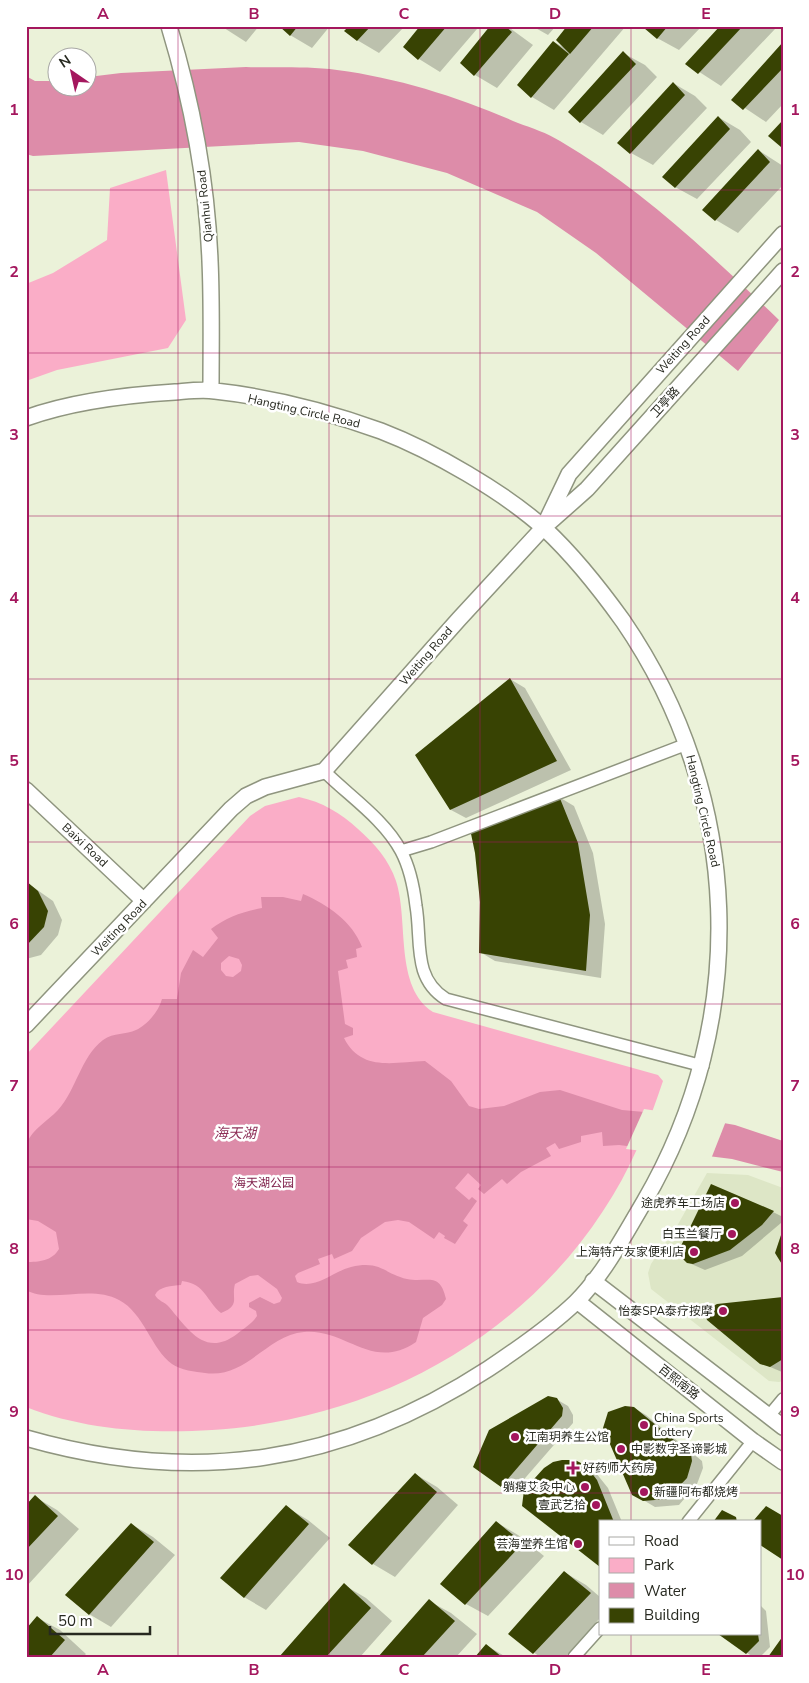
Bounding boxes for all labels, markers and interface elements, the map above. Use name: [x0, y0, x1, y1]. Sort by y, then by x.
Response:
text: A: [97, 3, 109, 25]
text: B: [248, 3, 260, 25]
text: C: [399, 3, 410, 25]
text: D: [549, 3, 561, 25]
text: E: [701, 3, 711, 25]
north arrow: [48, 48, 98, 98]
text: N: [55, 51, 75, 72]
text: 1: [9, 99, 19, 121]
text: 1: [790, 99, 800, 121]
street label: Qianhui Road: [193, 169, 217, 243]
text: 2: [9, 261, 19, 283]
text: 2: [790, 261, 800, 283]
street label: Weiting Road: [652, 312, 714, 378]
street label: 卫亭路: [647, 383, 683, 421]
street label: Hangting Circle Road: [246, 390, 362, 432]
text: 3: [9, 424, 19, 446]
text: 3: [790, 424, 800, 446]
text: 4: [9, 587, 19, 609]
text: 4: [790, 587, 800, 609]
street label: Weiting Road: [396, 623, 456, 689]
text: 5: [9, 750, 19, 772]
text: 5: [790, 750, 800, 772]
street label: Hangting Circle Road: [682, 753, 724, 869]
street label: Baixi Road: [59, 820, 111, 870]
street label: Weiting Road: [88, 896, 150, 960]
text: 6: [9, 913, 19, 935]
text: 6: [790, 913, 800, 935]
text: 7: [9, 1075, 19, 1097]
text: 7: [790, 1075, 800, 1097]
water label: 海天湖: [214, 1124, 258, 1143]
park label: 海天湖公园: [234, 1175, 294, 1191]
place label: 途虎养车工场店: [641, 1195, 725, 1211]
marker: 途虎养车工场店: [729, 1197, 741, 1209]
place label: 白玉兰餐厅: [662, 1226, 722, 1242]
marker: 白玉兰餐厅: [726, 1228, 738, 1240]
text: 8: [9, 1238, 19, 1260]
text: 8: [790, 1238, 800, 1260]
place label: 上海特产友家便利店: [576, 1244, 684, 1260]
marker: 上海特产友家便利店: [688, 1246, 700, 1258]
place label: 怡泰SPA泰疗按摩: [618, 1303, 713, 1319]
marker: 怡泰SPA泰疗按摩: [717, 1305, 729, 1317]
street label: 百熙南路: [655, 1361, 703, 1403]
text: 9: [9, 1401, 19, 1423]
text: 9: [790, 1401, 800, 1423]
place label: China Sports Lottery: [654, 1410, 724, 1440]
marker: China Sports Lottery: [638, 1419, 650, 1431]
place label: 江南玥养生公馆: [525, 1429, 609, 1445]
marker: 江南玥养生公馆: [509, 1431, 521, 1443]
place label: 中影数字圣谛影城: [631, 1441, 727, 1457]
marker: 中影数字圣谛影城: [615, 1443, 627, 1455]
place label: 好药师大药房: [583, 1460, 655, 1476]
marker: 好药师大药房: [567, 1462, 579, 1474]
place label: 躺瘦艾灸中心: [503, 1479, 575, 1495]
marker: 躺瘦艾灸中心: [579, 1481, 591, 1493]
place label: 新疆阿布都烧烤: [654, 1484, 738, 1500]
marker: 新疆阿布都烧烤: [638, 1486, 650, 1498]
place label: 壹武艺拾: [538, 1497, 586, 1513]
marker: 壹武艺拾: [590, 1499, 602, 1511]
legend: [599, 1520, 762, 1636]
text: Road: [644, 1531, 679, 1551]
place label: 芸海堂养生馆: [496, 1536, 568, 1552]
marker: 芸海堂养生馆: [572, 1538, 584, 1550]
text: Park: [644, 1555, 674, 1575]
text: 10: [4, 1564, 24, 1586]
text: 10: [785, 1564, 805, 1586]
text: Water: [644, 1581, 687, 1601]
scale bar: [50, 1603, 150, 1635]
text: Building: [644, 1605, 700, 1625]
text: 50 m: [58, 1611, 93, 1631]
text: A: [97, 1659, 109, 1681]
text: B: [248, 1659, 260, 1681]
text: C: [399, 1659, 410, 1681]
text: D: [549, 1659, 561, 1681]
text: E: [701, 1659, 711, 1681]

